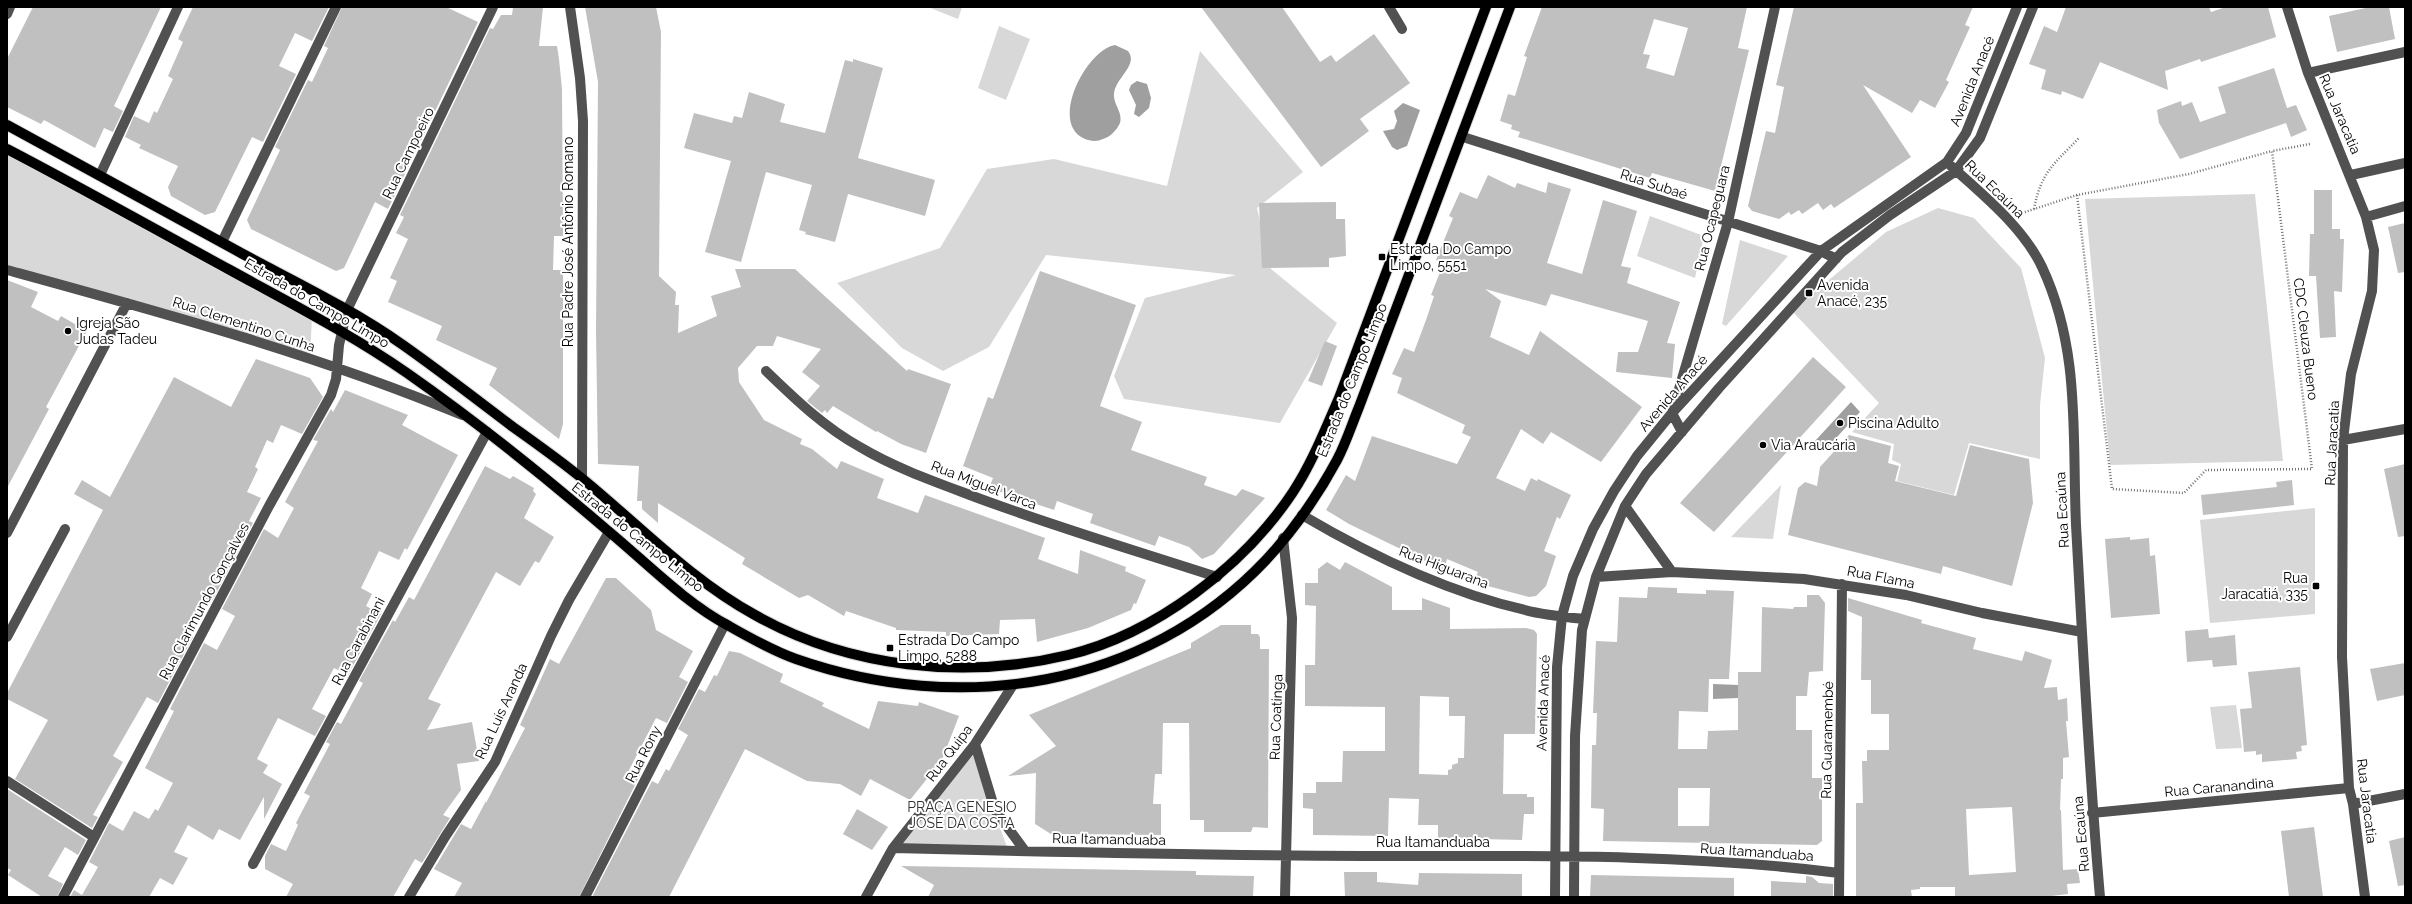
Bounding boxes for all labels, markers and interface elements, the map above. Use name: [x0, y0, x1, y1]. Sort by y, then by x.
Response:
street label: Avenida Anacé: [1947, 33, 1997, 129]
street label: Rua Jaracatia: [2316, 71, 2364, 157]
street label: Rua Campoeiro: [379, 105, 437, 201]
street label: Rua Padre José Antônio Romano: [560, 137, 576, 347]
street label: Rua Ecaúna: [1962, 157, 2028, 221]
street label: Rua Ocapeguara: [1691, 163, 1733, 273]
street label: Rua Subaé: [1618, 166, 1690, 202]
place label: Estrada Do Campo Limpo, 5551: [1390, 241, 1511, 273]
marker: Estrada Do Campo Limpo, 5551: [1377, 252, 1387, 262]
street label: Estrada do Campo Limpo: [242, 255, 392, 351]
place label: Avenida Anacé, 235: [1817, 277, 1888, 309]
street label: CDC Cleuza Bueno: [2291, 277, 2321, 401]
marker: Avenida Anacé, 235: [1804, 288, 1814, 298]
street label: Rua Clementino Cunha: [171, 293, 317, 355]
street label: Estrada do Campo Limpo: [1314, 301, 1390, 459]
place label: Igreja São Judas Tadeu: [76, 315, 157, 347]
marker: Igreja São Judas Tadeu: [63, 326, 73, 336]
street label: Avenida Anacé: [1635, 351, 1711, 435]
street label: Rua Jaracatia: [2322, 400, 2342, 486]
place label: Piscina Adulto: [1848, 415, 1939, 431]
marker: Piscina Adulto: [1835, 418, 1845, 428]
place label: Via Araucária: [1771, 437, 1856, 453]
marker: Via Araucária: [1758, 440, 1768, 450]
street label: Rua Miguel Varca: [929, 457, 1039, 513]
street label: Rua Ecaúna: [2052, 471, 2072, 549]
street label: Estrada do Campo Limpo: [569, 479, 707, 595]
street label: Rua Clarimundo Gonçalves: [156, 520, 252, 682]
street label: Rua Higuarana: [1397, 543, 1491, 591]
street label: Rua Flama: [1846, 563, 1916, 591]
place label: Rua Jaracatiá, 335: [2221, 570, 2308, 602]
marker: Rua Jaracatiá, 335: [2311, 581, 2321, 591]
street label: Rua Carabinani: [328, 594, 388, 688]
place label: Estrada Do Campo Limpo, 5288: [898, 632, 1019, 664]
marker: Estrada Do Campo Limpo, 5288: [885, 643, 895, 653]
street label: Avenida Anacé: [1533, 655, 1553, 751]
street label: Rua Luís Aranda: [472, 660, 530, 762]
street label: Rua Coatinga: [1266, 674, 1286, 760]
street label: Rua Guaramembé: [1818, 681, 1836, 799]
street label: Rua Quipa: [923, 722, 975, 784]
street label: Rua Rony: [622, 723, 664, 785]
street label: Rua Jaracatia: [2354, 758, 2380, 844]
street label: Rua Caranandina: [2164, 774, 2274, 800]
street label: Rua Ecaúna: [2070, 795, 2092, 873]
park label: PRAÇA GENESIO JOSE DA COSTA: [907, 799, 1017, 831]
street label: Rua Itamanduaba: [1052, 830, 1166, 848]
street label: Rua Itamanduaba: [1376, 834, 1490, 850]
street label: Rua Itamanduaba: [1700, 840, 1814, 864]

